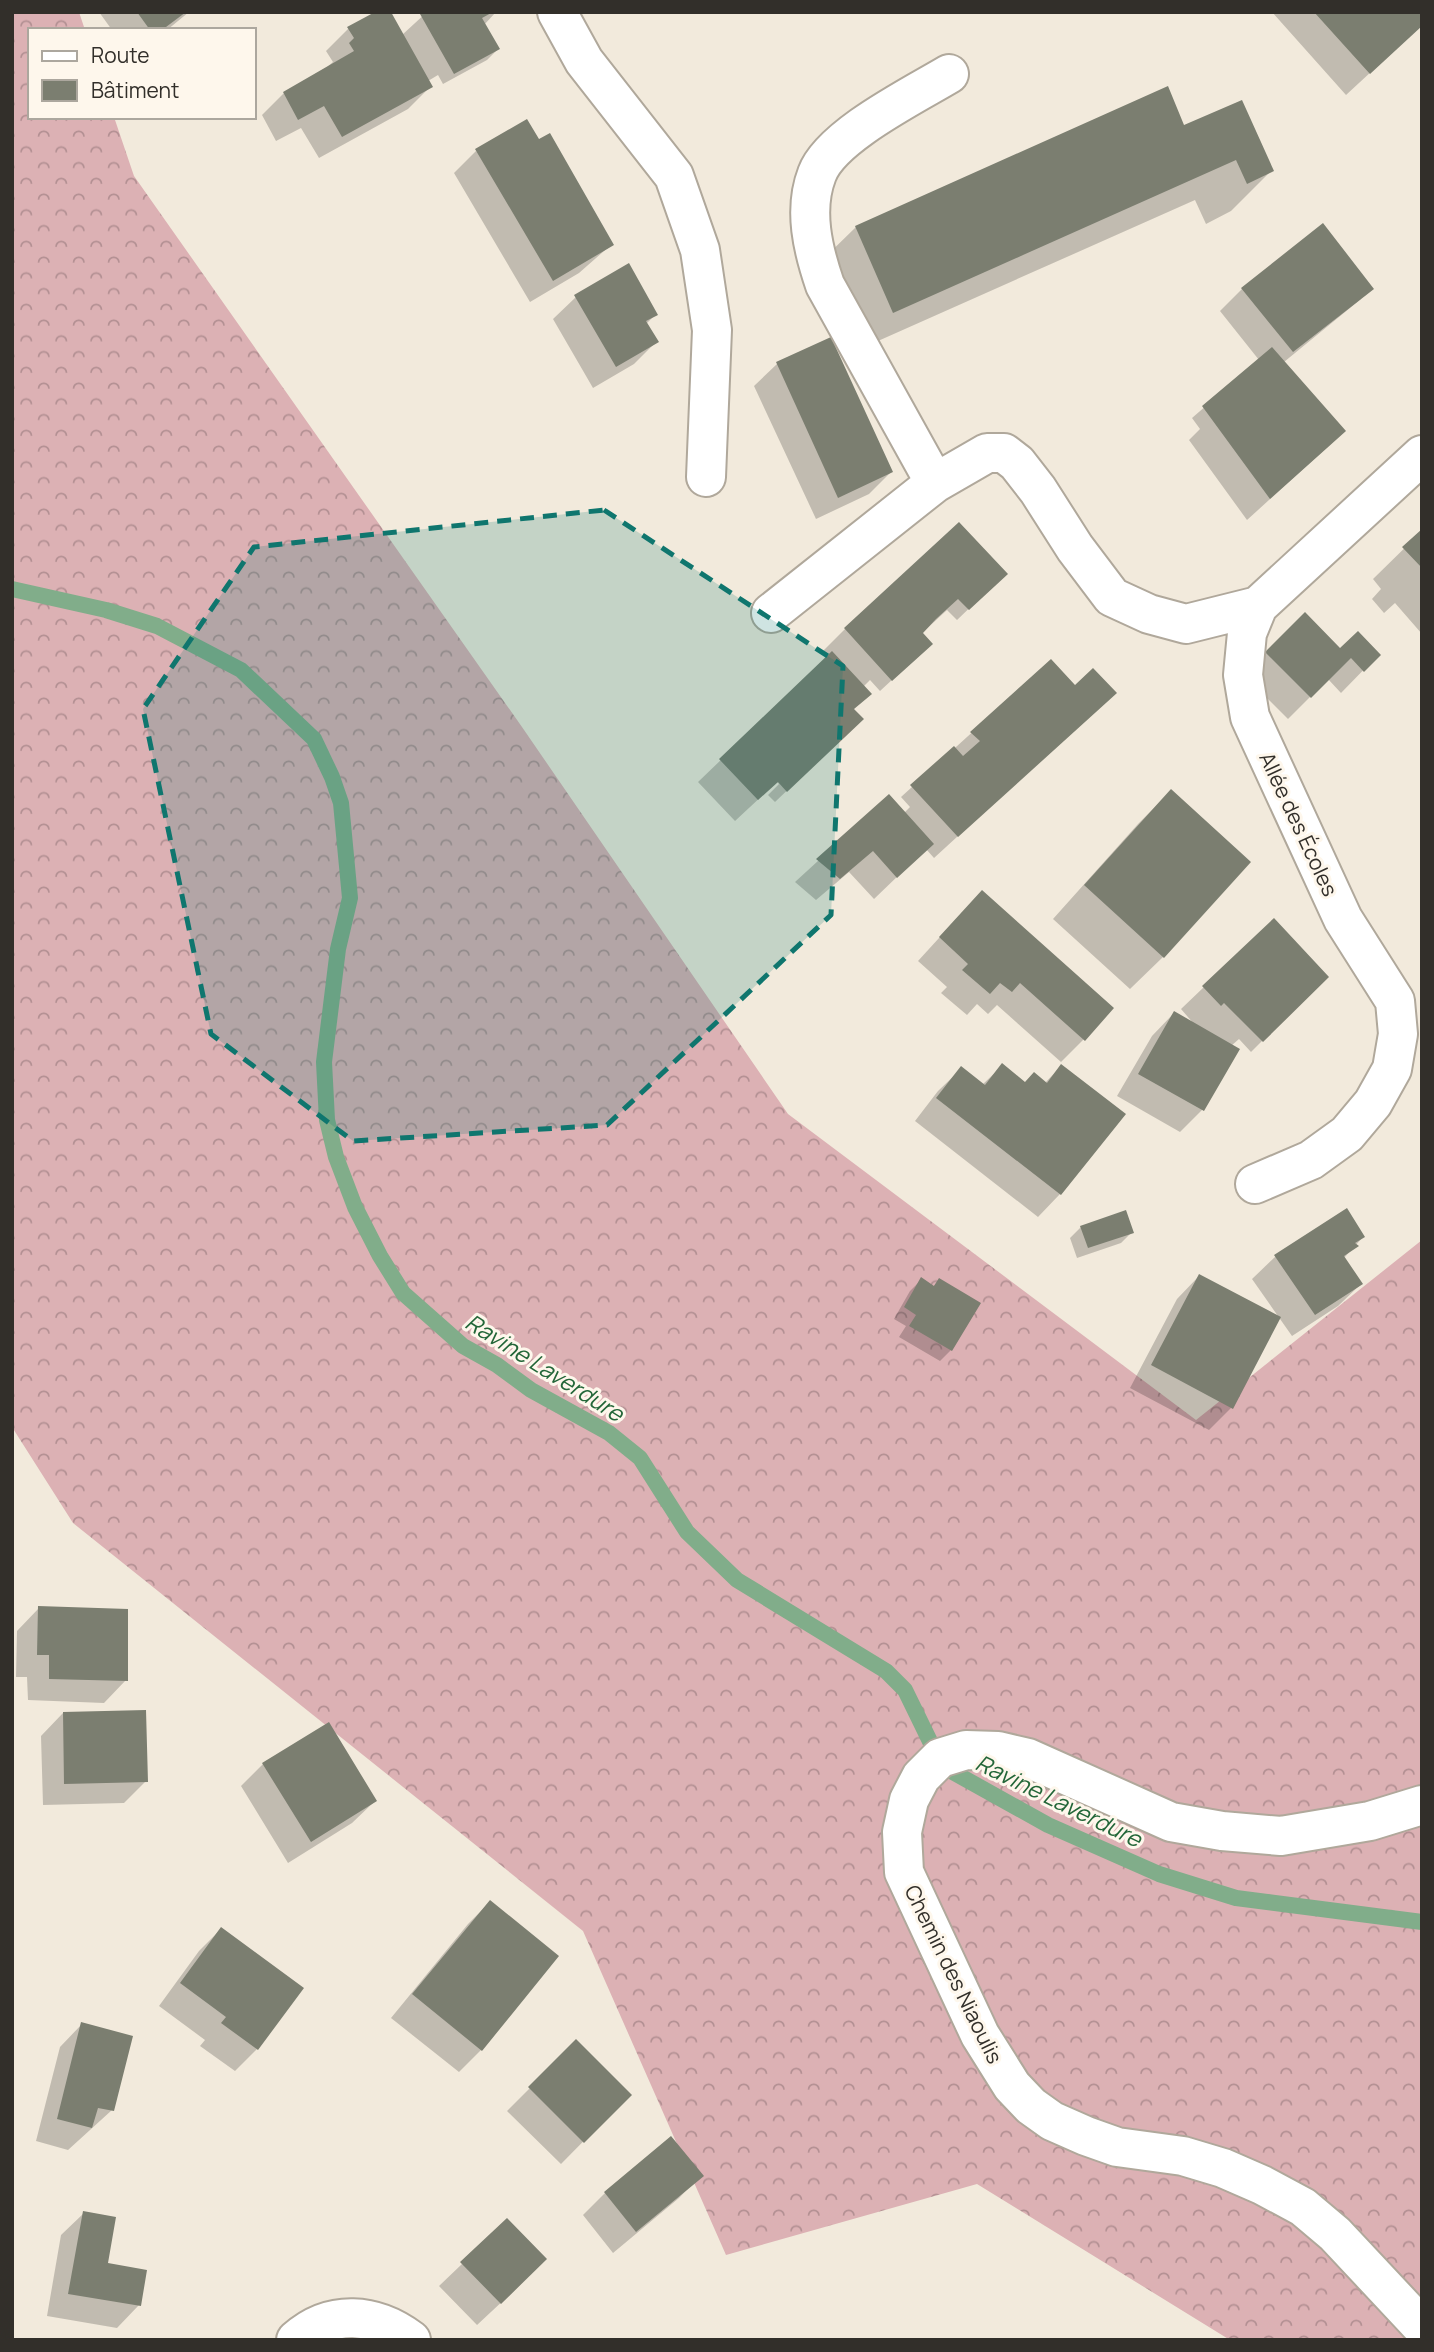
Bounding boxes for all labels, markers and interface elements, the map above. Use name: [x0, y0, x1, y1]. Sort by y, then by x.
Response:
legend: [28, 28, 256, 119]
text: Route: [91, 41, 149, 69]
text: Bâtiment: [91, 76, 179, 104]
street label: Allée des Écoles: [1253, 748, 1345, 900]
water label: Ravine Laverdure: [460, 1305, 632, 1429]
water label: Ravine Laverdure: [971, 1746, 1149, 1855]
street label: Chemin des Niaoulis: [899, 1880, 1009, 2068]

